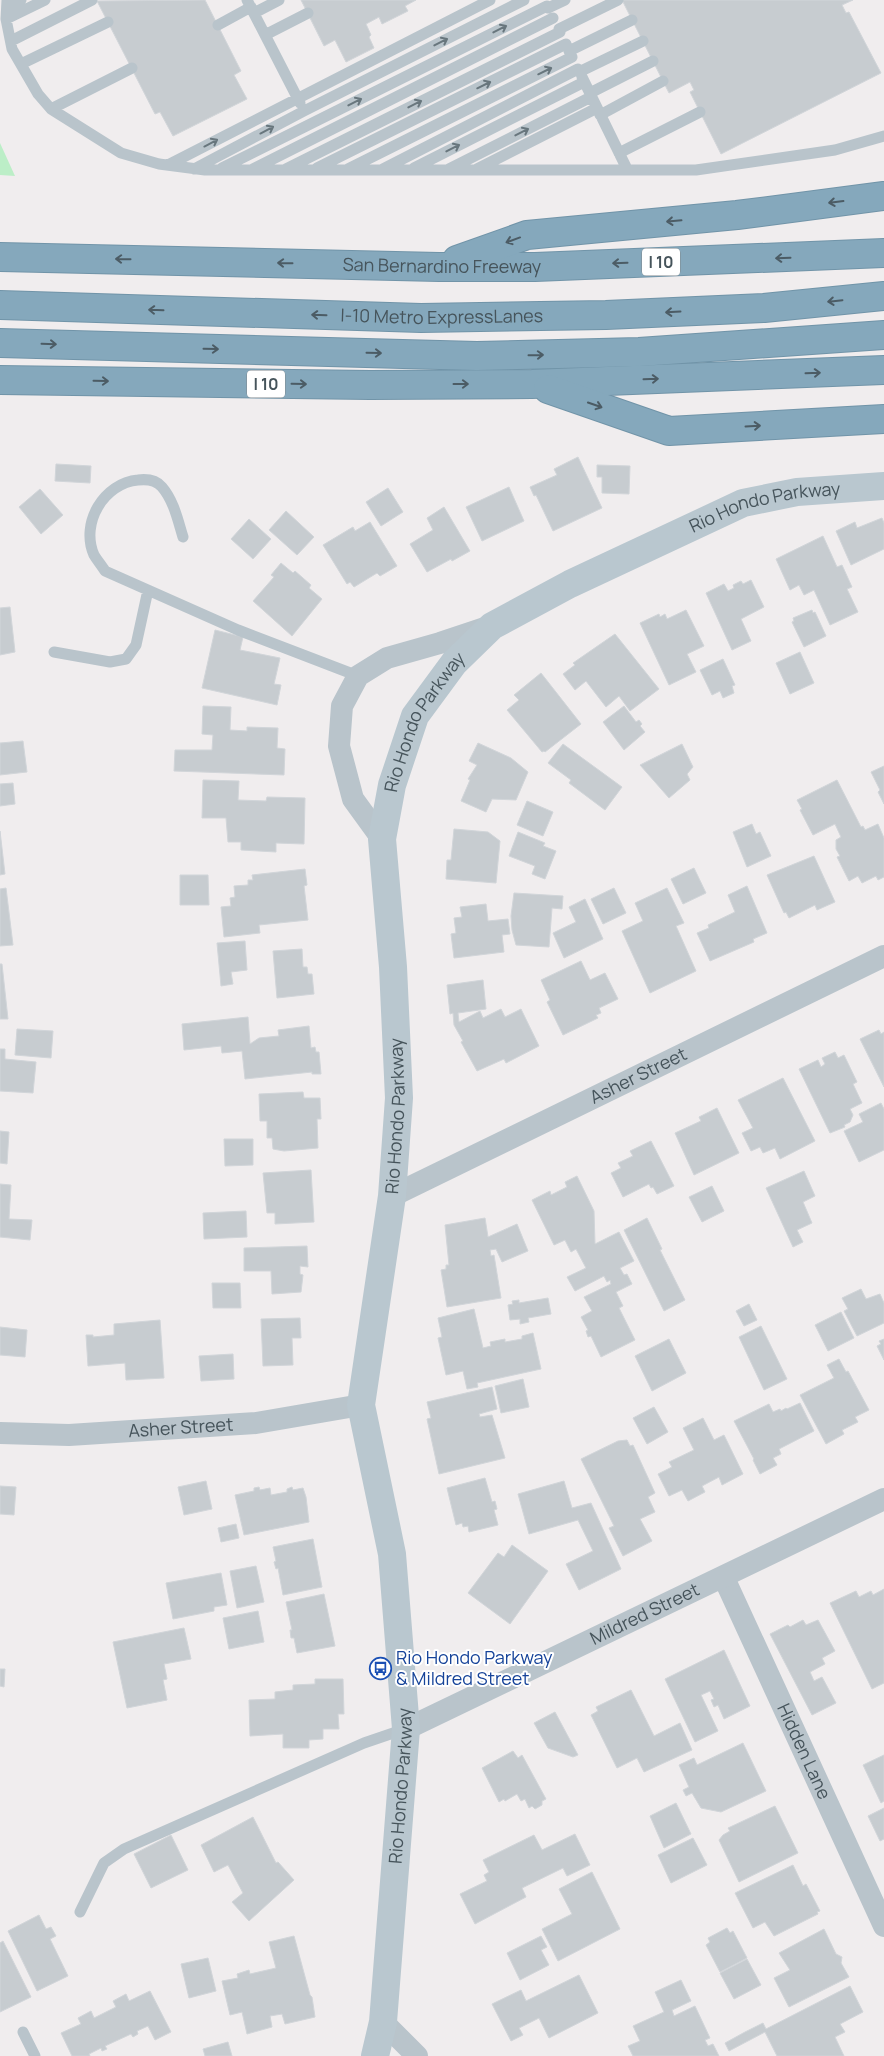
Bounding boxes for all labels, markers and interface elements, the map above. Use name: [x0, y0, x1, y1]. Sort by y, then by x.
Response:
one-way arrow: [492, 24, 507, 34]
one-way arrow: [434, 36, 449, 46]
one-way arrow: [537, 66, 552, 75]
one-way arrow: [476, 80, 491, 90]
one-way arrow: [347, 97, 362, 107]
one-way arrow: [407, 99, 422, 109]
one-way arrow: [259, 125, 274, 134]
one-way arrow: [514, 127, 529, 136]
one-way arrow: [203, 138, 218, 147]
one-way arrow: [445, 143, 460, 152]
one-way arrow: [828, 197, 844, 207]
one-way arrow: [667, 216, 683, 226]
one-way arrow: [506, 236, 522, 245]
road number: I 10: [642, 248, 680, 276]
street label: San Bernardino Freeway: [342, 252, 542, 278]
one-way arrow: [775, 253, 791, 262]
one-way arrow: [115, 255, 131, 264]
one-way arrow: [277, 258, 294, 268]
one-way arrow: [613, 259, 629, 268]
one-way arrow: [828, 296, 844, 305]
street label: I-10 Metro ExpressLanes: [340, 303, 543, 329]
one-way arrow: [148, 305, 164, 314]
one-way arrow: [666, 307, 682, 316]
one-way arrow: [311, 310, 327, 320]
one-way arrow: [40, 340, 56, 349]
one-way arrow: [202, 344, 219, 354]
one-way arrow: [365, 349, 381, 358]
one-way arrow: [528, 350, 544, 359]
one-way arrow: [804, 368, 821, 378]
road number: I 10: [247, 370, 285, 398]
one-way arrow: [643, 375, 659, 384]
one-way arrow: [92, 376, 109, 386]
one-way arrow: [290, 379, 306, 389]
one-way arrow: [452, 379, 469, 389]
one-way arrow: [586, 401, 602, 410]
one-way arrow: [745, 422, 761, 431]
street label: Rio Hondo Parkway: [685, 476, 841, 538]
street label: Rio Hondo Parkway: [378, 646, 470, 794]
street label: Rio Hondo Parkway: [379, 1037, 410, 1195]
street label: Asher Street: [585, 1041, 690, 1109]
street label: Asher Street: [127, 1411, 234, 1442]
street label: Mildred Street: [586, 1577, 703, 1650]
place label: Rio Hondo Parkway & Mildred Street: [396, 1645, 553, 1690]
bus stop icon: Rio Hondo Parkway & Mildred Street: [368, 1656, 392, 1680]
street label: Hidden Lane: [772, 1699, 837, 1803]
street label: Rio Hondo Parkway: [382, 1706, 417, 1865]

